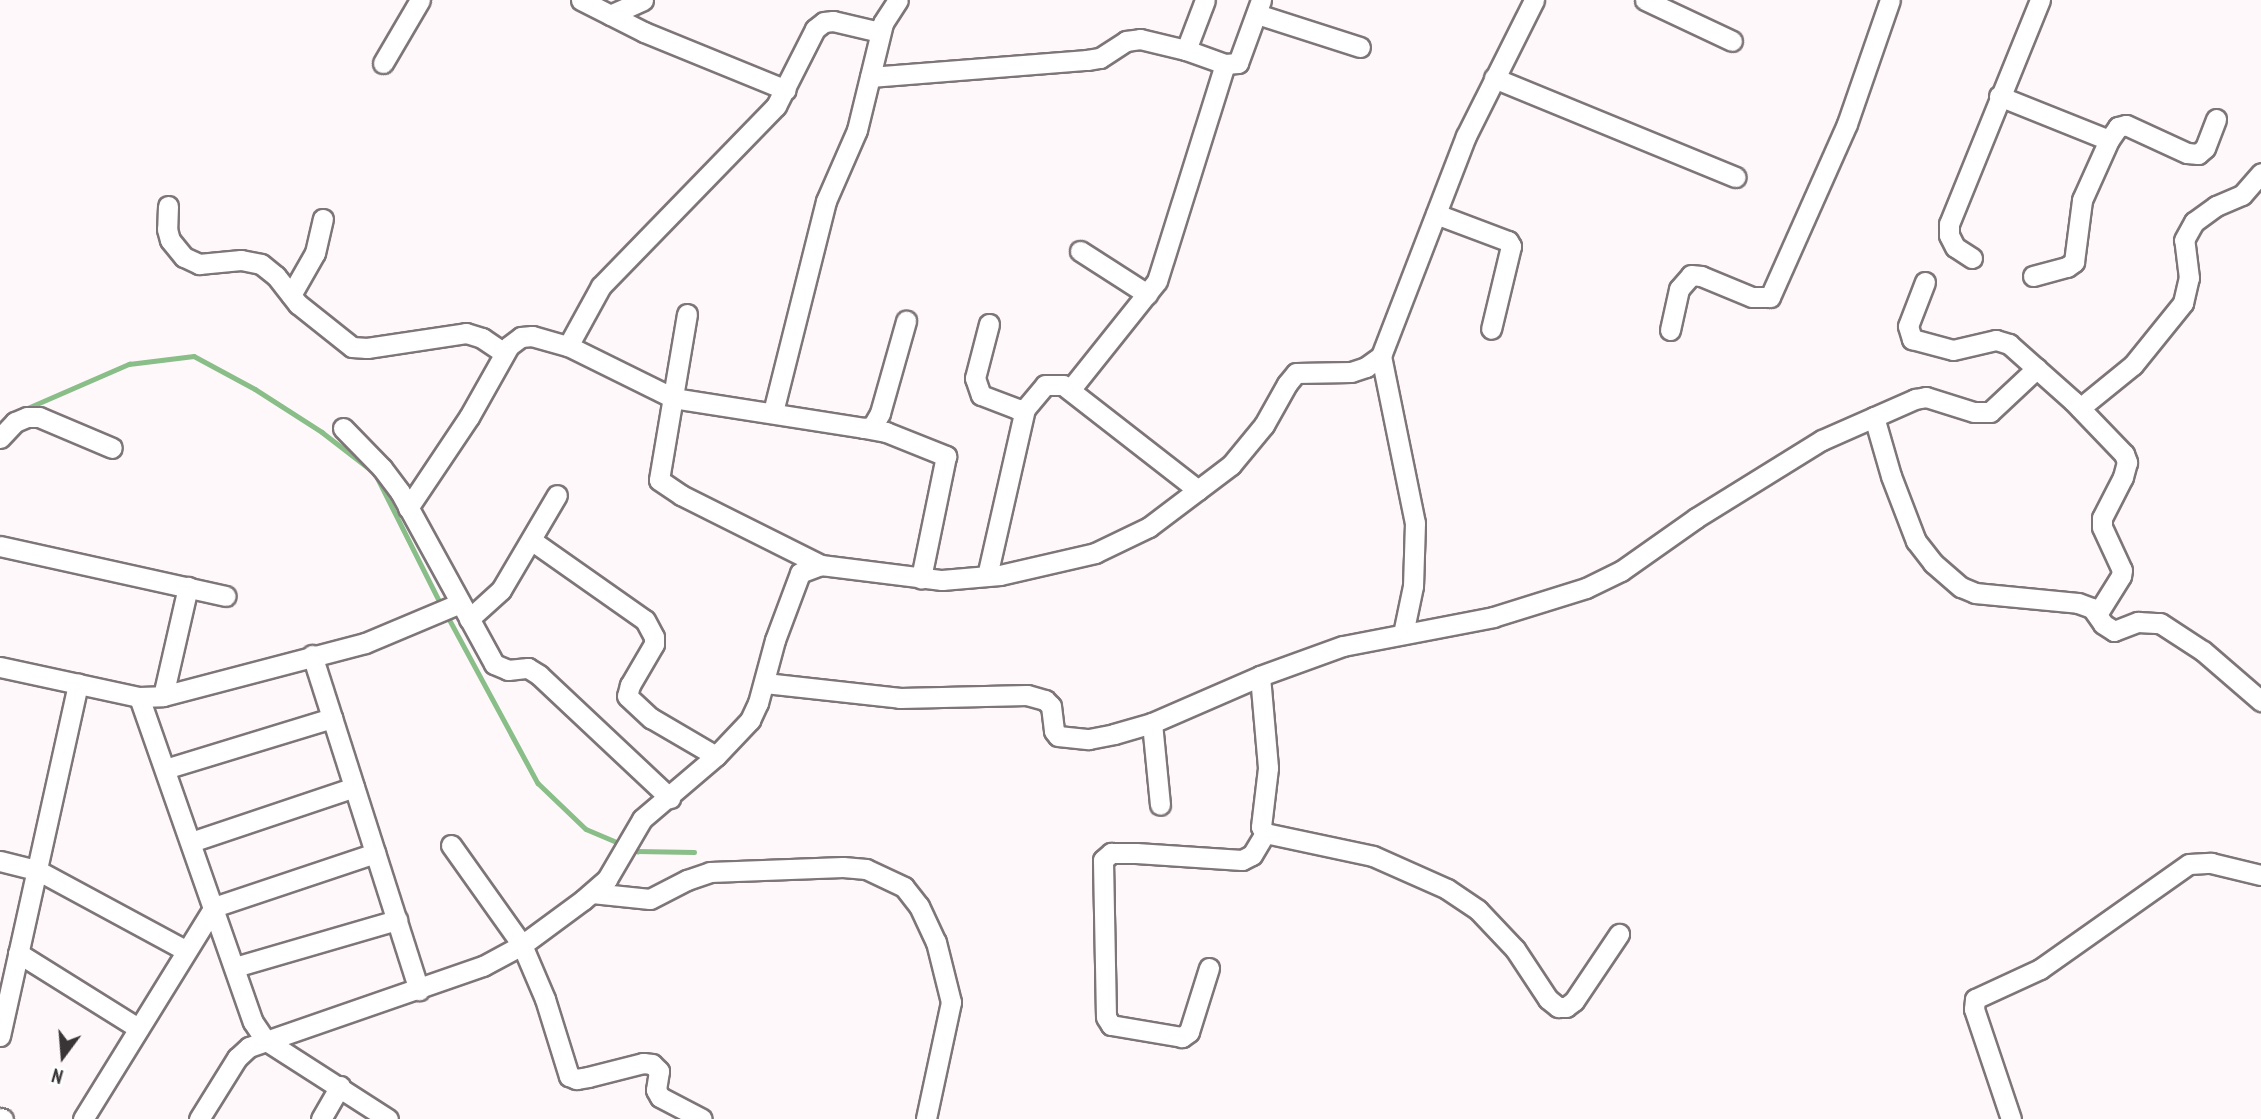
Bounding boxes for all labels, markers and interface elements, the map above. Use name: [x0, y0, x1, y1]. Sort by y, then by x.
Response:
north arrow: [28, 1021, 98, 1091]
text: N: [49, 1063, 65, 1089]

